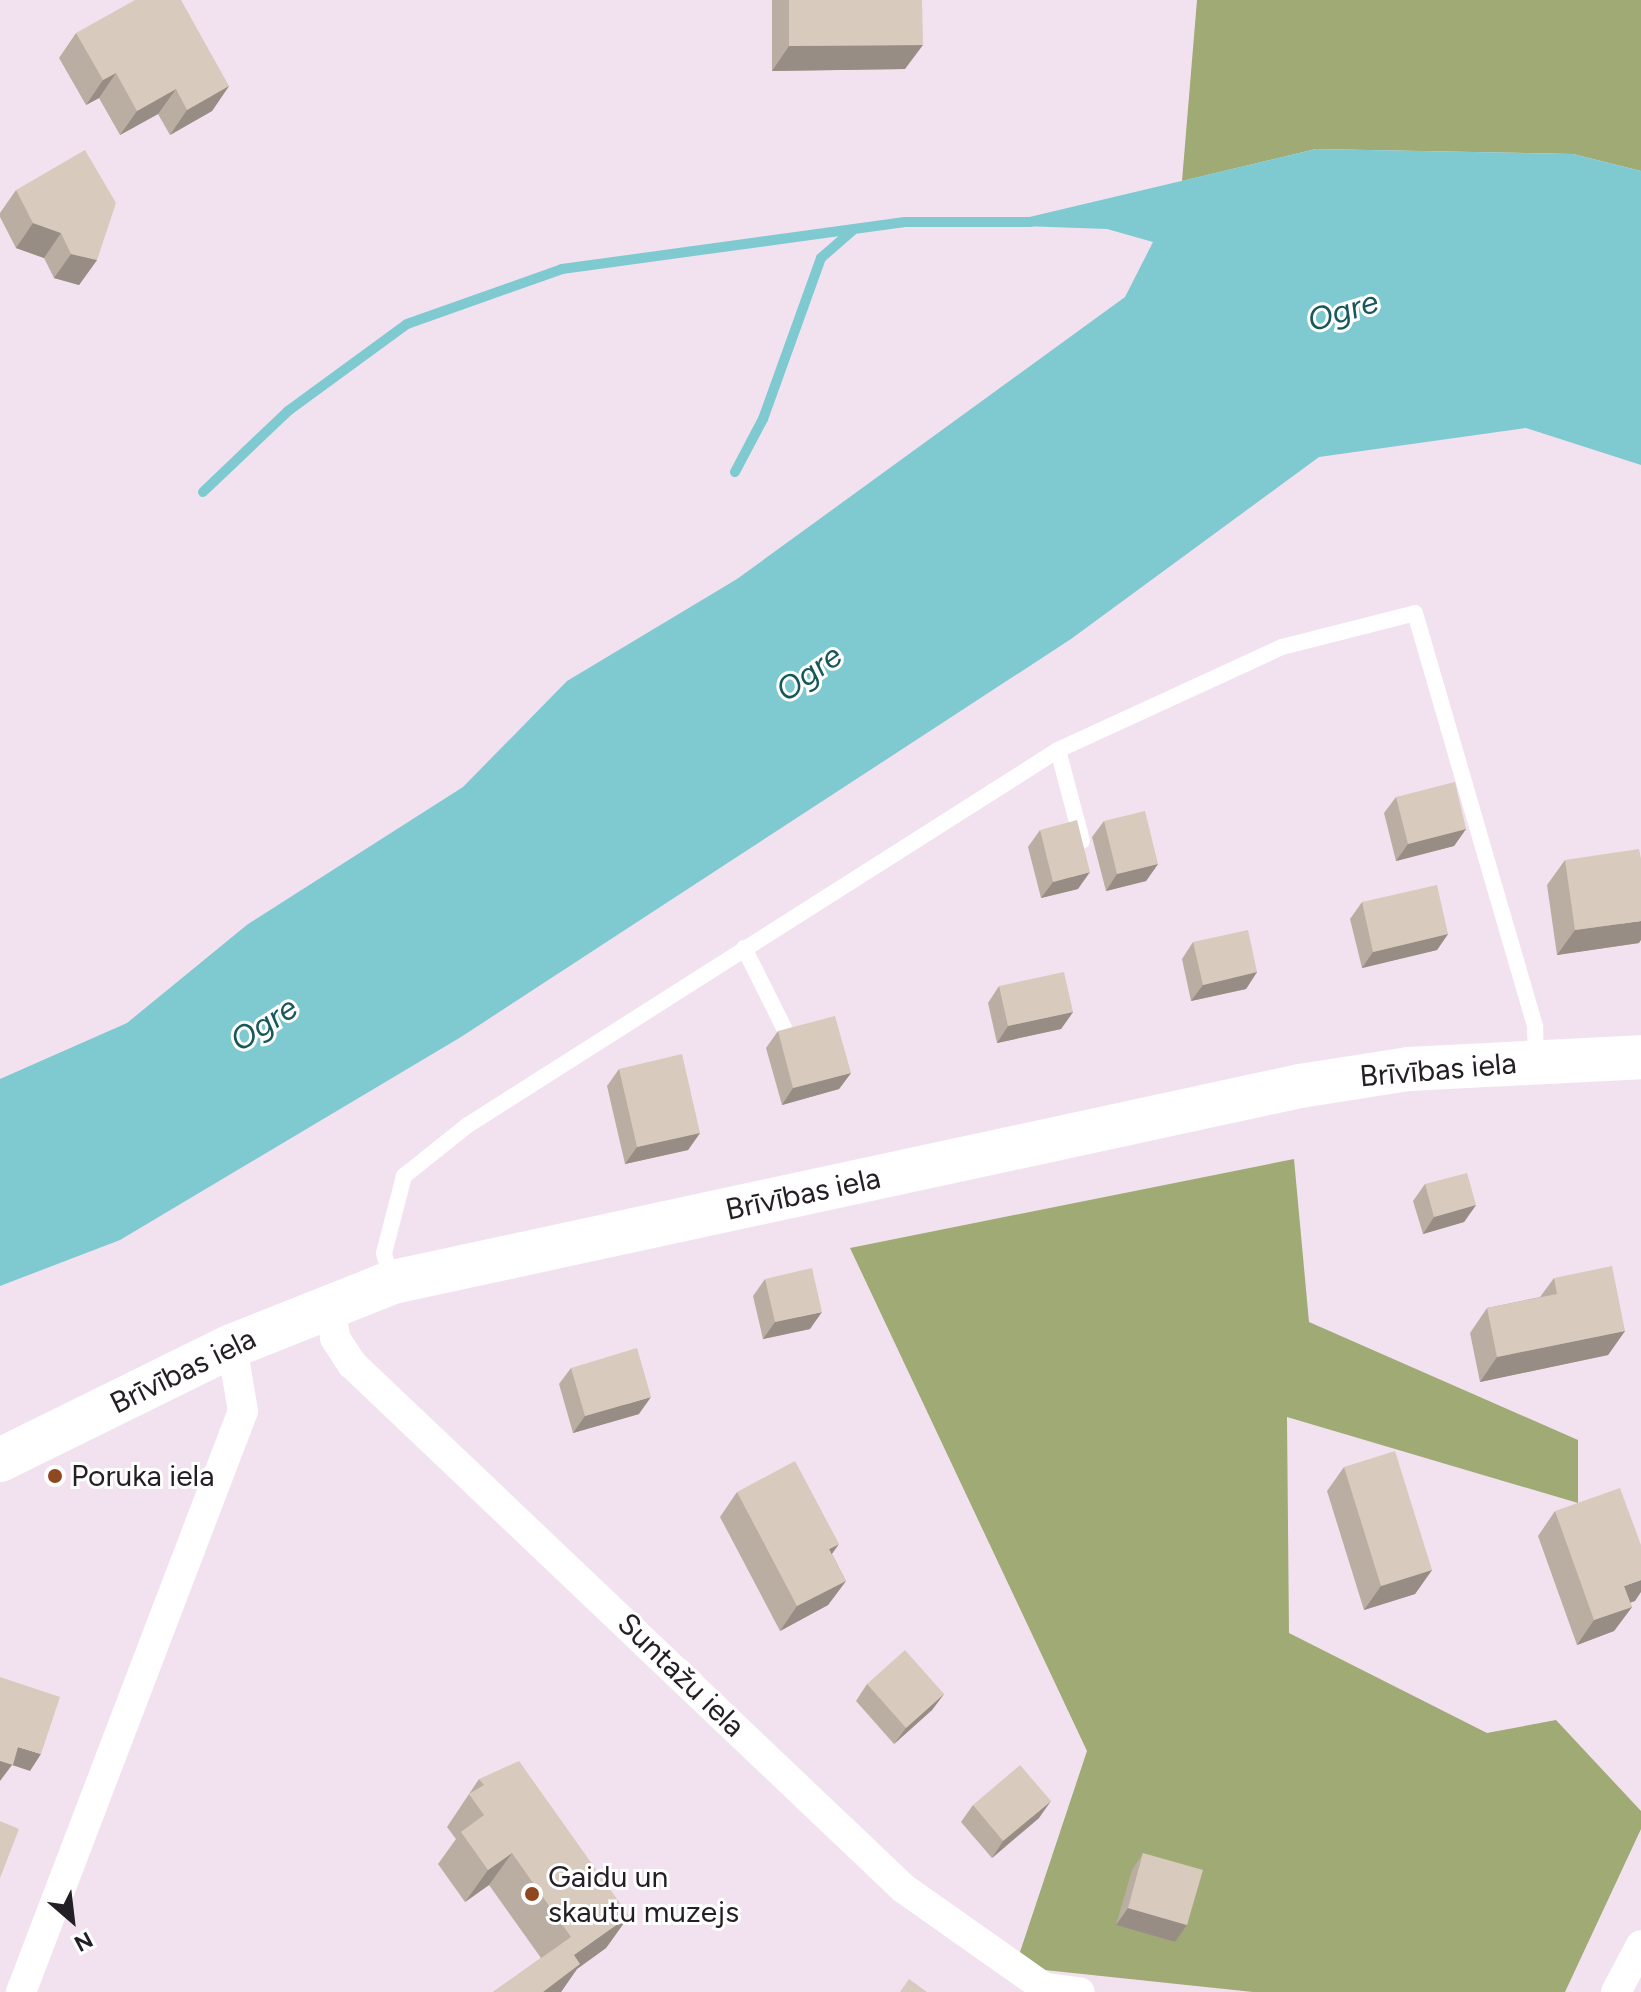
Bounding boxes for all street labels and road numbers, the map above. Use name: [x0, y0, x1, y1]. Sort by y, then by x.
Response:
street label: Brīvības iela: [1358, 1045, 1518, 1095]
street label: Brīvības iela: [722, 1160, 884, 1228]
street label: Brīvības iela: [104, 1320, 262, 1422]
street label: Suntažu iela: [610, 1606, 752, 1744]

